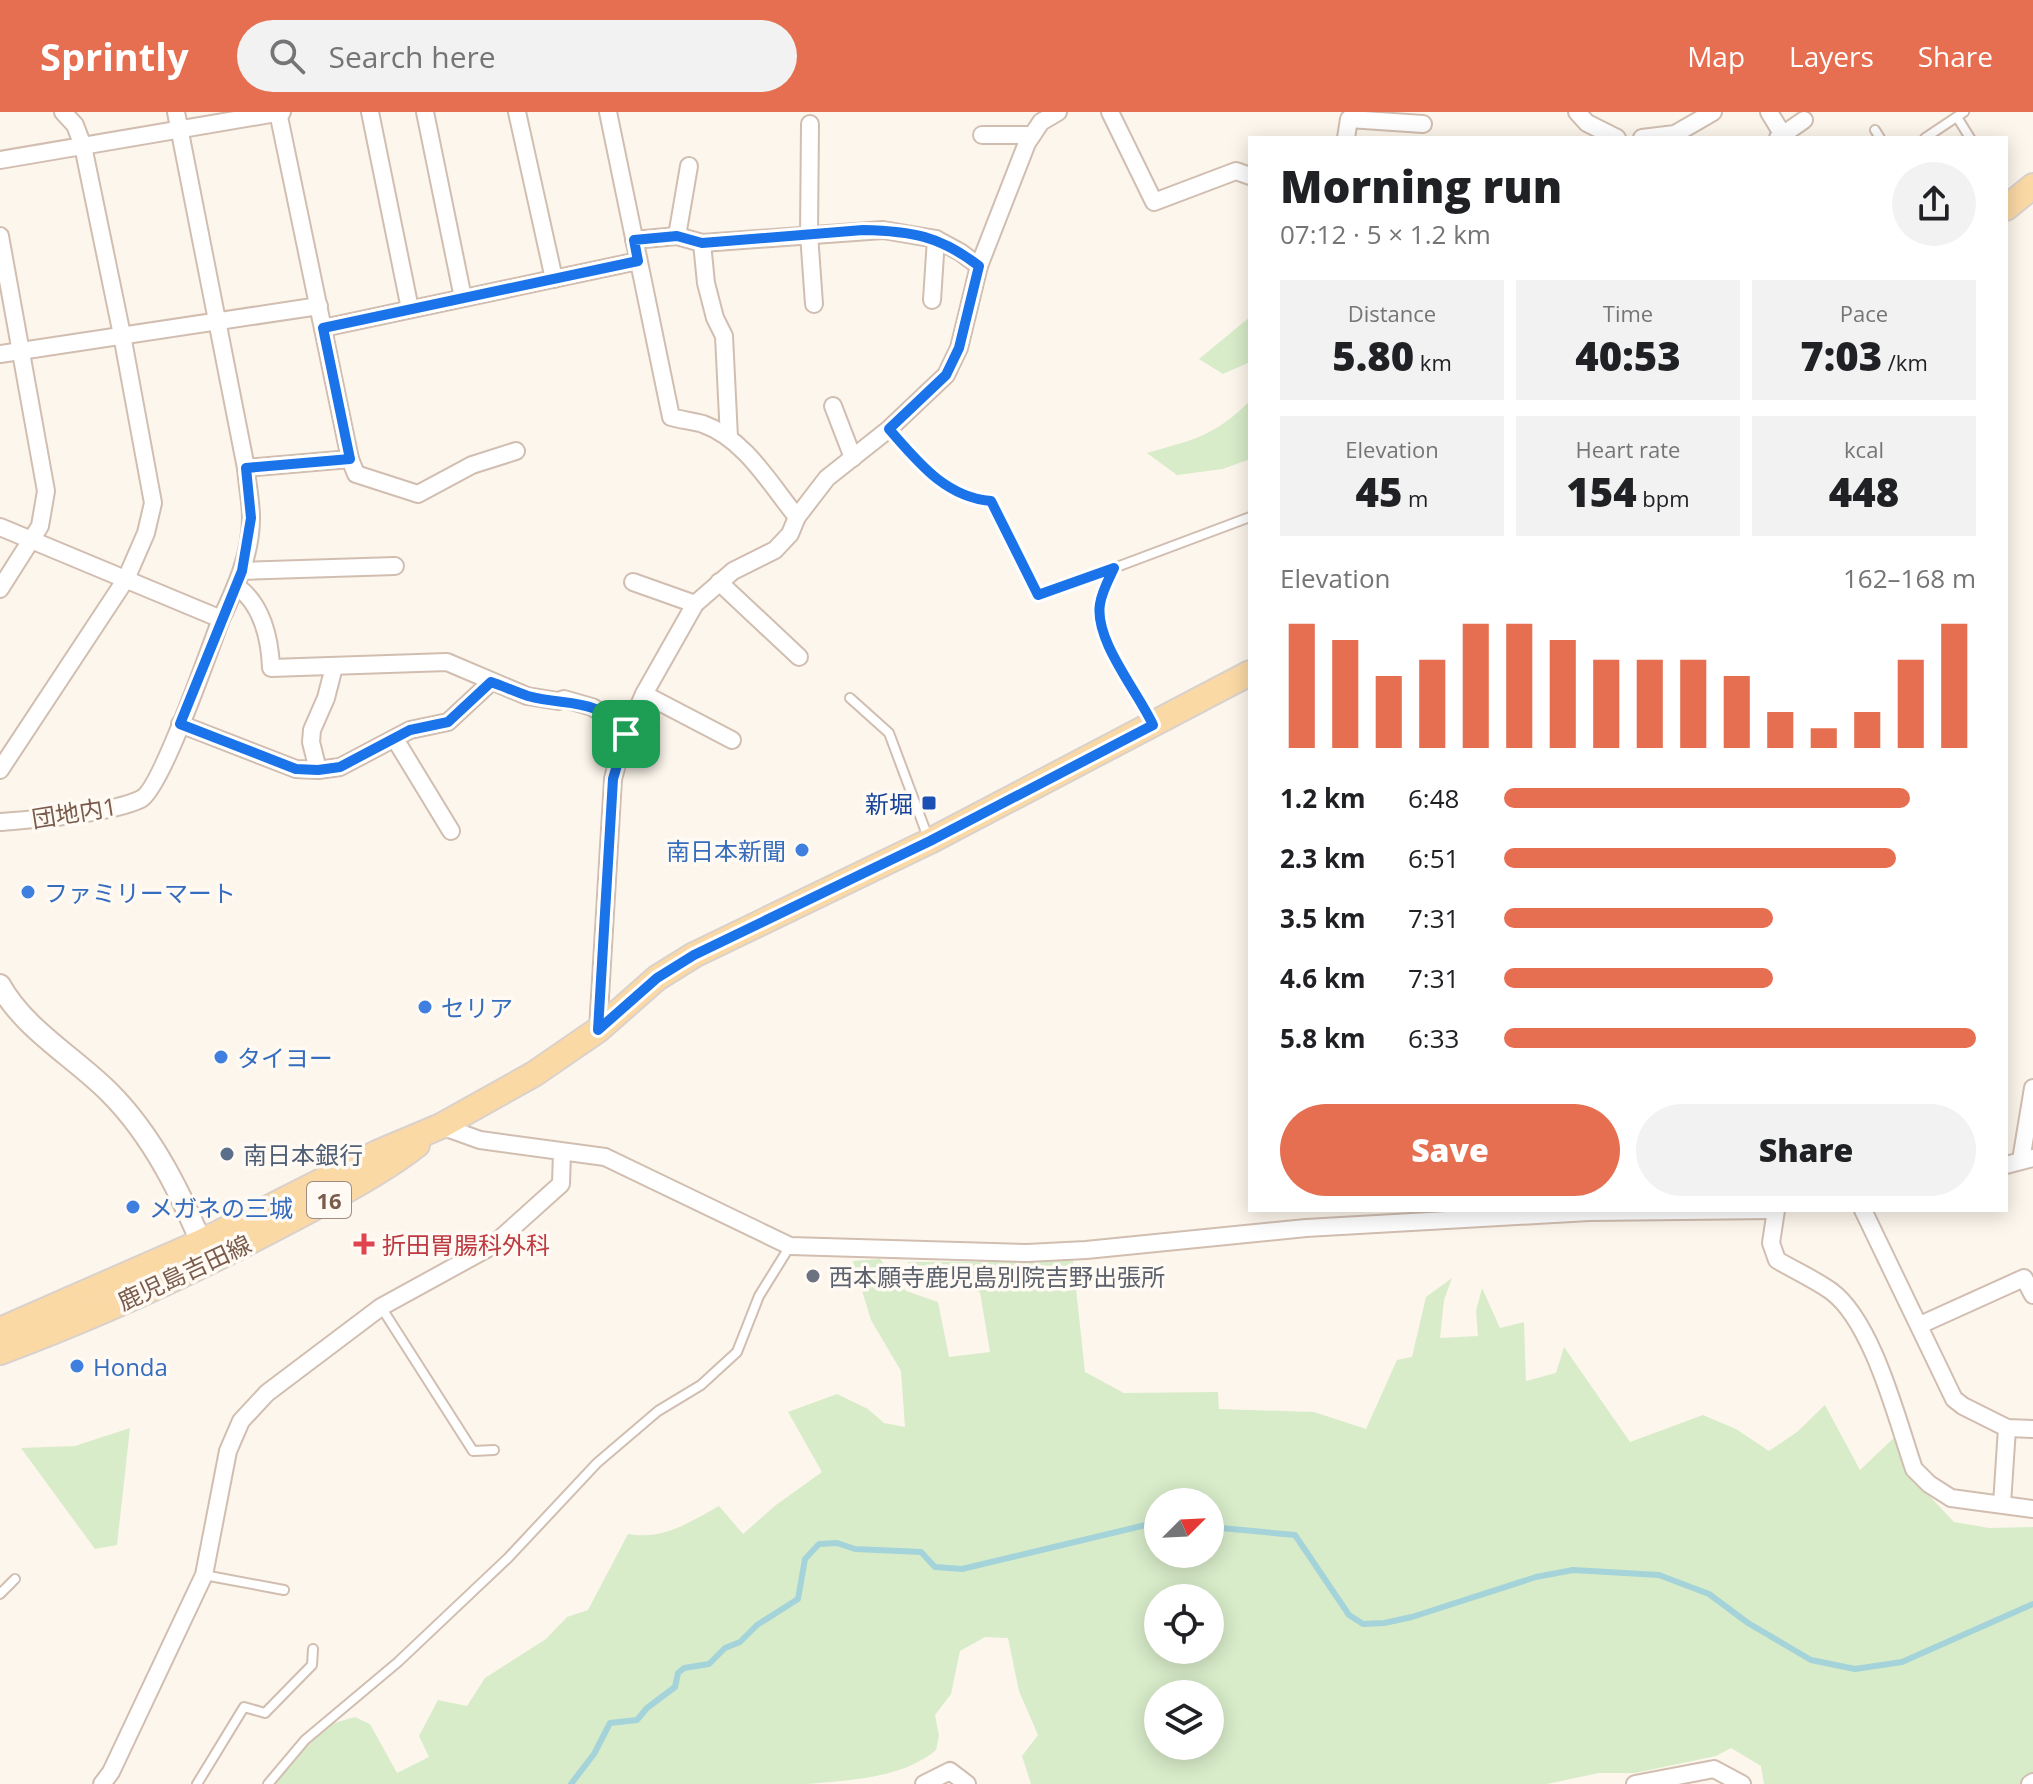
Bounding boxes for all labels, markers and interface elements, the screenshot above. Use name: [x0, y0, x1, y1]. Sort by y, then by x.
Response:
search box: [237, 20, 797, 92]
text: Sprintly: [40, 30, 189, 82]
icon: search: [265, 34, 309, 78]
text: Search here: [329, 36, 496, 77]
text: Map: [1687, 37, 1745, 75]
text: Layers: [1789, 37, 1874, 75]
text: Share: [1918, 37, 1993, 75]
text: Morning run: [1280, 156, 1562, 216]
button: share: [1892, 162, 1976, 246]
text: 07:12 · 5 × 1.2 km: [1280, 216, 1491, 252]
text: Distance: [1348, 298, 1436, 328]
text: Time: [1603, 298, 1653, 328]
text: Pace: [1840, 298, 1888, 328]
text: 5.80: [1332, 328, 1414, 383]
text: 40:53: [1575, 328, 1681, 383]
text: 7:03: [1800, 328, 1882, 383]
text: km: [1414, 347, 1452, 377]
text: /km: [1882, 347, 1928, 377]
text: Elevation: [1345, 434, 1439, 464]
text: Heart rate: [1576, 434, 1680, 464]
text: kcal: [1844, 434, 1884, 464]
text: 45: [1356, 464, 1402, 519]
text: 154: [1566, 464, 1637, 519]
text: 448: [1829, 464, 1899, 519]
text: m: [1402, 483, 1428, 513]
text: bpm: [1637, 483, 1690, 513]
text: Elevation: [1280, 560, 1390, 596]
text: 162–168 m: [1843, 560, 1976, 596]
pin: [592, 700, 660, 768]
icon: arrive: [604, 712, 648, 756]
text: 1.2 km: [1280, 780, 1366, 816]
text: 6:48: [1408, 780, 1459, 816]
place label: 新堀: [865, 787, 913, 820]
street label: 団地内1: [29, 789, 119, 835]
marker: 新堀: [920, 794, 938, 812]
place label: 南日本新聞: [666, 834, 786, 867]
text: 2.3 km: [1280, 840, 1366, 876]
text: 6:51: [1408, 840, 1459, 876]
marker: 南日本新聞: [793, 841, 811, 859]
place label: ファミリーマート: [44, 876, 236, 909]
marker: ファミリーマート: [19, 883, 37, 901]
text: 3.5 km: [1280, 900, 1366, 936]
text: 7:31: [1408, 900, 1459, 936]
text: 4.6 km: [1280, 960, 1366, 996]
text: 7:31: [1408, 960, 1459, 996]
place label: セリア: [441, 991, 513, 1024]
marker: セリア: [416, 998, 434, 1016]
text: 5.8 km: [1280, 1020, 1366, 1056]
text: 6:33: [1408, 1020, 1459, 1056]
place label: タイヨー: [237, 1041, 333, 1074]
marker: タイヨー: [212, 1048, 230, 1066]
button: Save: [1280, 1104, 1620, 1196]
button: Share: [1636, 1104, 1976, 1196]
place label: 南日本銀行: [243, 1138, 363, 1171]
marker: 南日本銀行: [218, 1145, 236, 1163]
road number: 16: [307, 1182, 351, 1218]
place label: メガネの三城: [149, 1191, 293, 1224]
marker: メガネの三城: [124, 1198, 142, 1216]
street label: 鹿児島吉田線: [112, 1227, 256, 1317]
place label: 折田胃腸科外科: [382, 1228, 550, 1261]
marker: 折田胃腸科外科: [353, 1233, 375, 1255]
place label: 西本願寺鹿児島別院吉野出張所: [829, 1260, 1165, 1293]
marker: 西本願寺鹿児島別院吉野出張所: [804, 1267, 822, 1285]
place label: Honda: [93, 1350, 168, 1383]
marker: Honda: [68, 1357, 86, 1375]
north arrow: [1144, 1488, 1224, 1568]
map controls: [1144, 1488, 1224, 1760]
button: locate: [1144, 1584, 1224, 1664]
button: layers: [1144, 1680, 1224, 1760]

